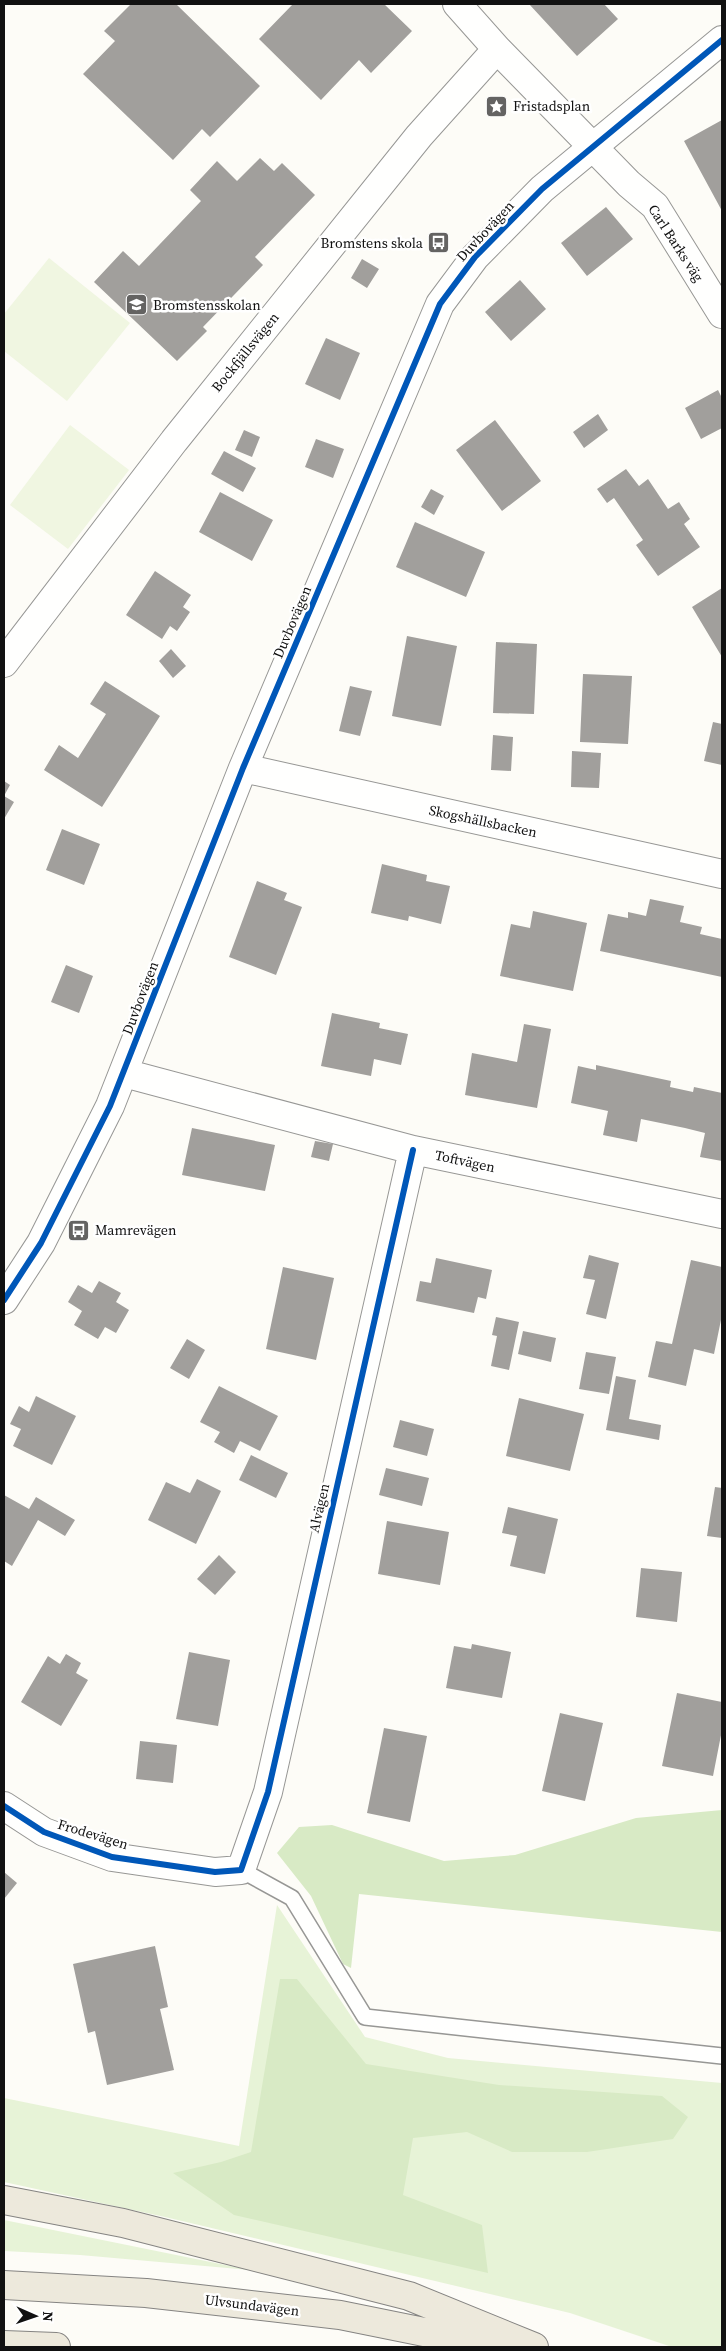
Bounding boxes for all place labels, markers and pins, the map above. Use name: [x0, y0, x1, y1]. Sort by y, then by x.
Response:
place icon: Fristadsplan: [485, 94, 509, 118]
place label: Fristadsplan: [513, 96, 591, 116]
bus stop icon: Bromstens skola: [427, 231, 451, 255]
place label: Bromstens skola: [321, 233, 424, 253]
school or university icon: Bromstensskolan: [125, 293, 149, 317]
place label: Bromstensskolan: [153, 295, 261, 315]
bus stop icon: Mamrevägen: [67, 1218, 91, 1242]
place label: Mamrevägen: [95, 1220, 177, 1240]

